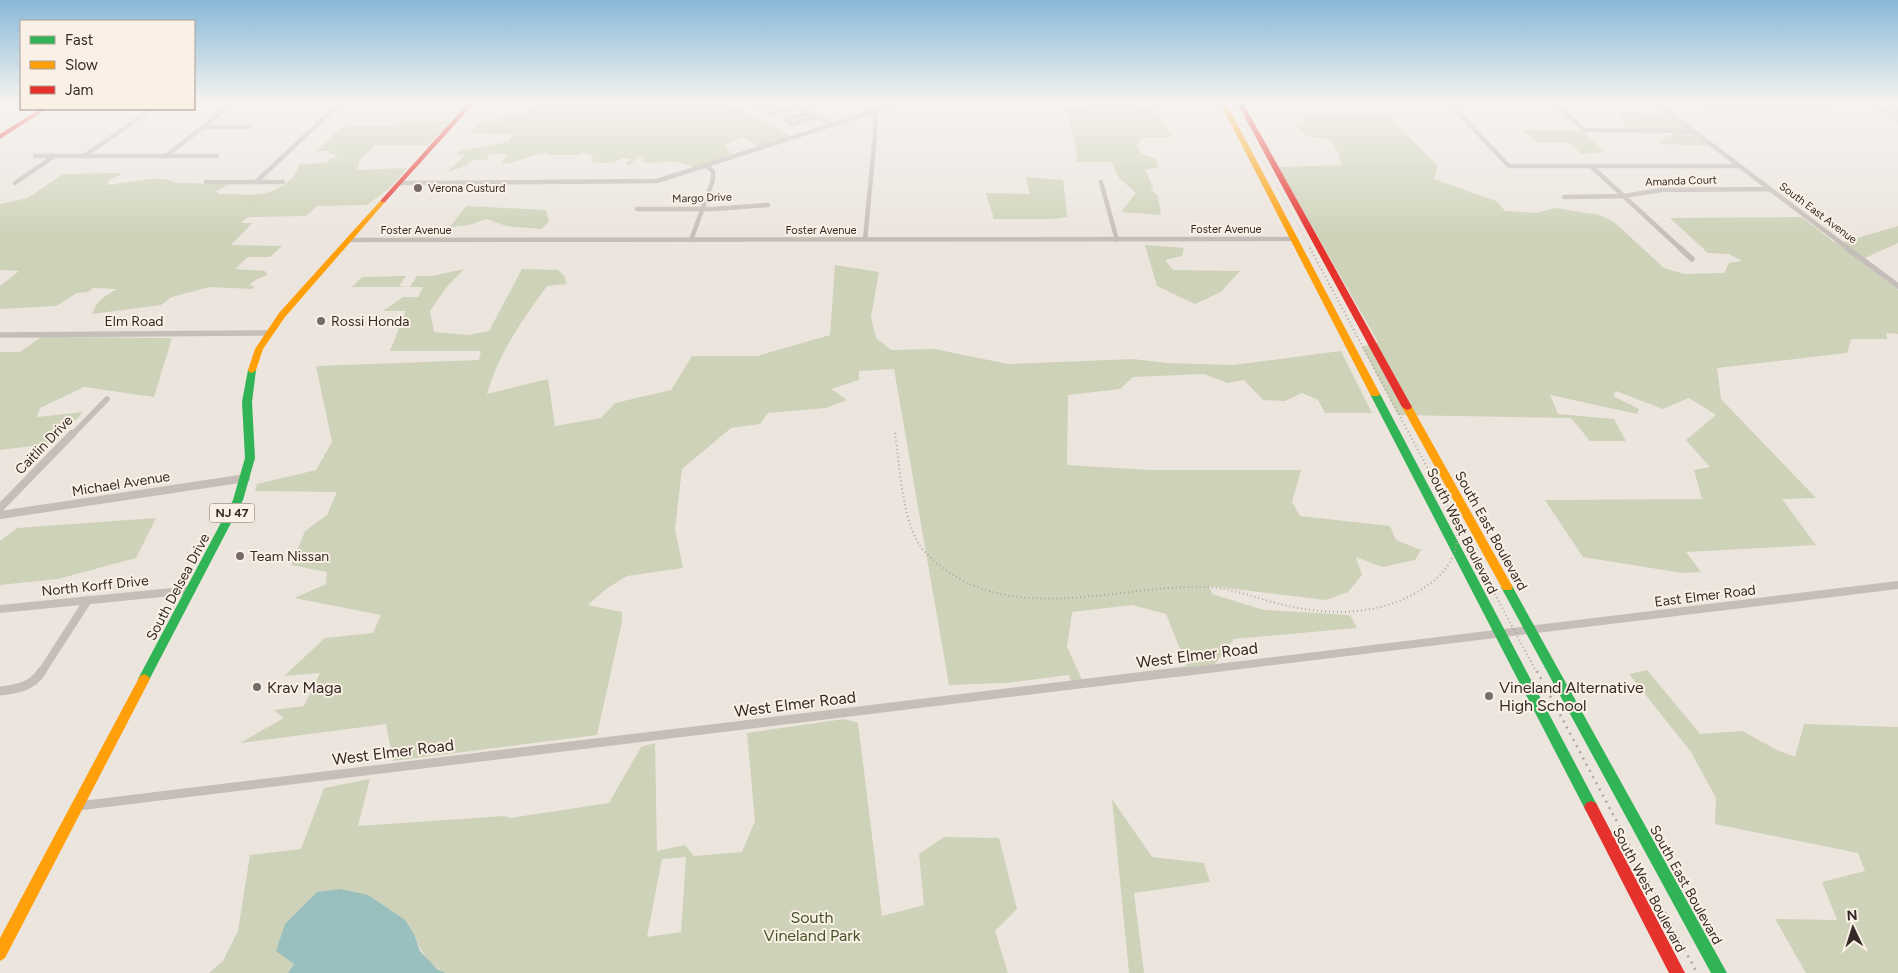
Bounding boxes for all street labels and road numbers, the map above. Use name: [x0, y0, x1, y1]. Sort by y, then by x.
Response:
street label: Amanda Court: [1645, 173, 1717, 189]
street label: South East Avenue: [1777, 180, 1859, 246]
street label: Margo Drive: [672, 190, 732, 206]
street label: Foster Avenue: [1190, 223, 1262, 236]
street label: Foster Avenue: [380, 224, 452, 237]
street label: Foster Avenue: [785, 224, 857, 237]
street label: Elm Road: [105, 313, 163, 330]
street label: Caitlin Drive: [12, 412, 77, 478]
street label: South West Boulevard: [1423, 465, 1501, 597]
street label: Michael Avenue: [71, 468, 172, 500]
street label: South East Boulevard: [1451, 468, 1531, 594]
road number: NJ 47: [210, 503, 254, 522]
street label: South Delsea Drive: [143, 530, 214, 643]
street label: North Korff Drive: [41, 572, 150, 600]
street label: East Elmer Road: [1653, 581, 1757, 611]
street label: West Elmer Road: [1135, 638, 1259, 672]
street label: West Elmer Road: [733, 687, 857, 721]
street label: West Elmer Road: [331, 735, 455, 769]
street label: South East Boulevard: [1646, 822, 1726, 948]
street label: South West Boulevard: [1609, 825, 1689, 955]

